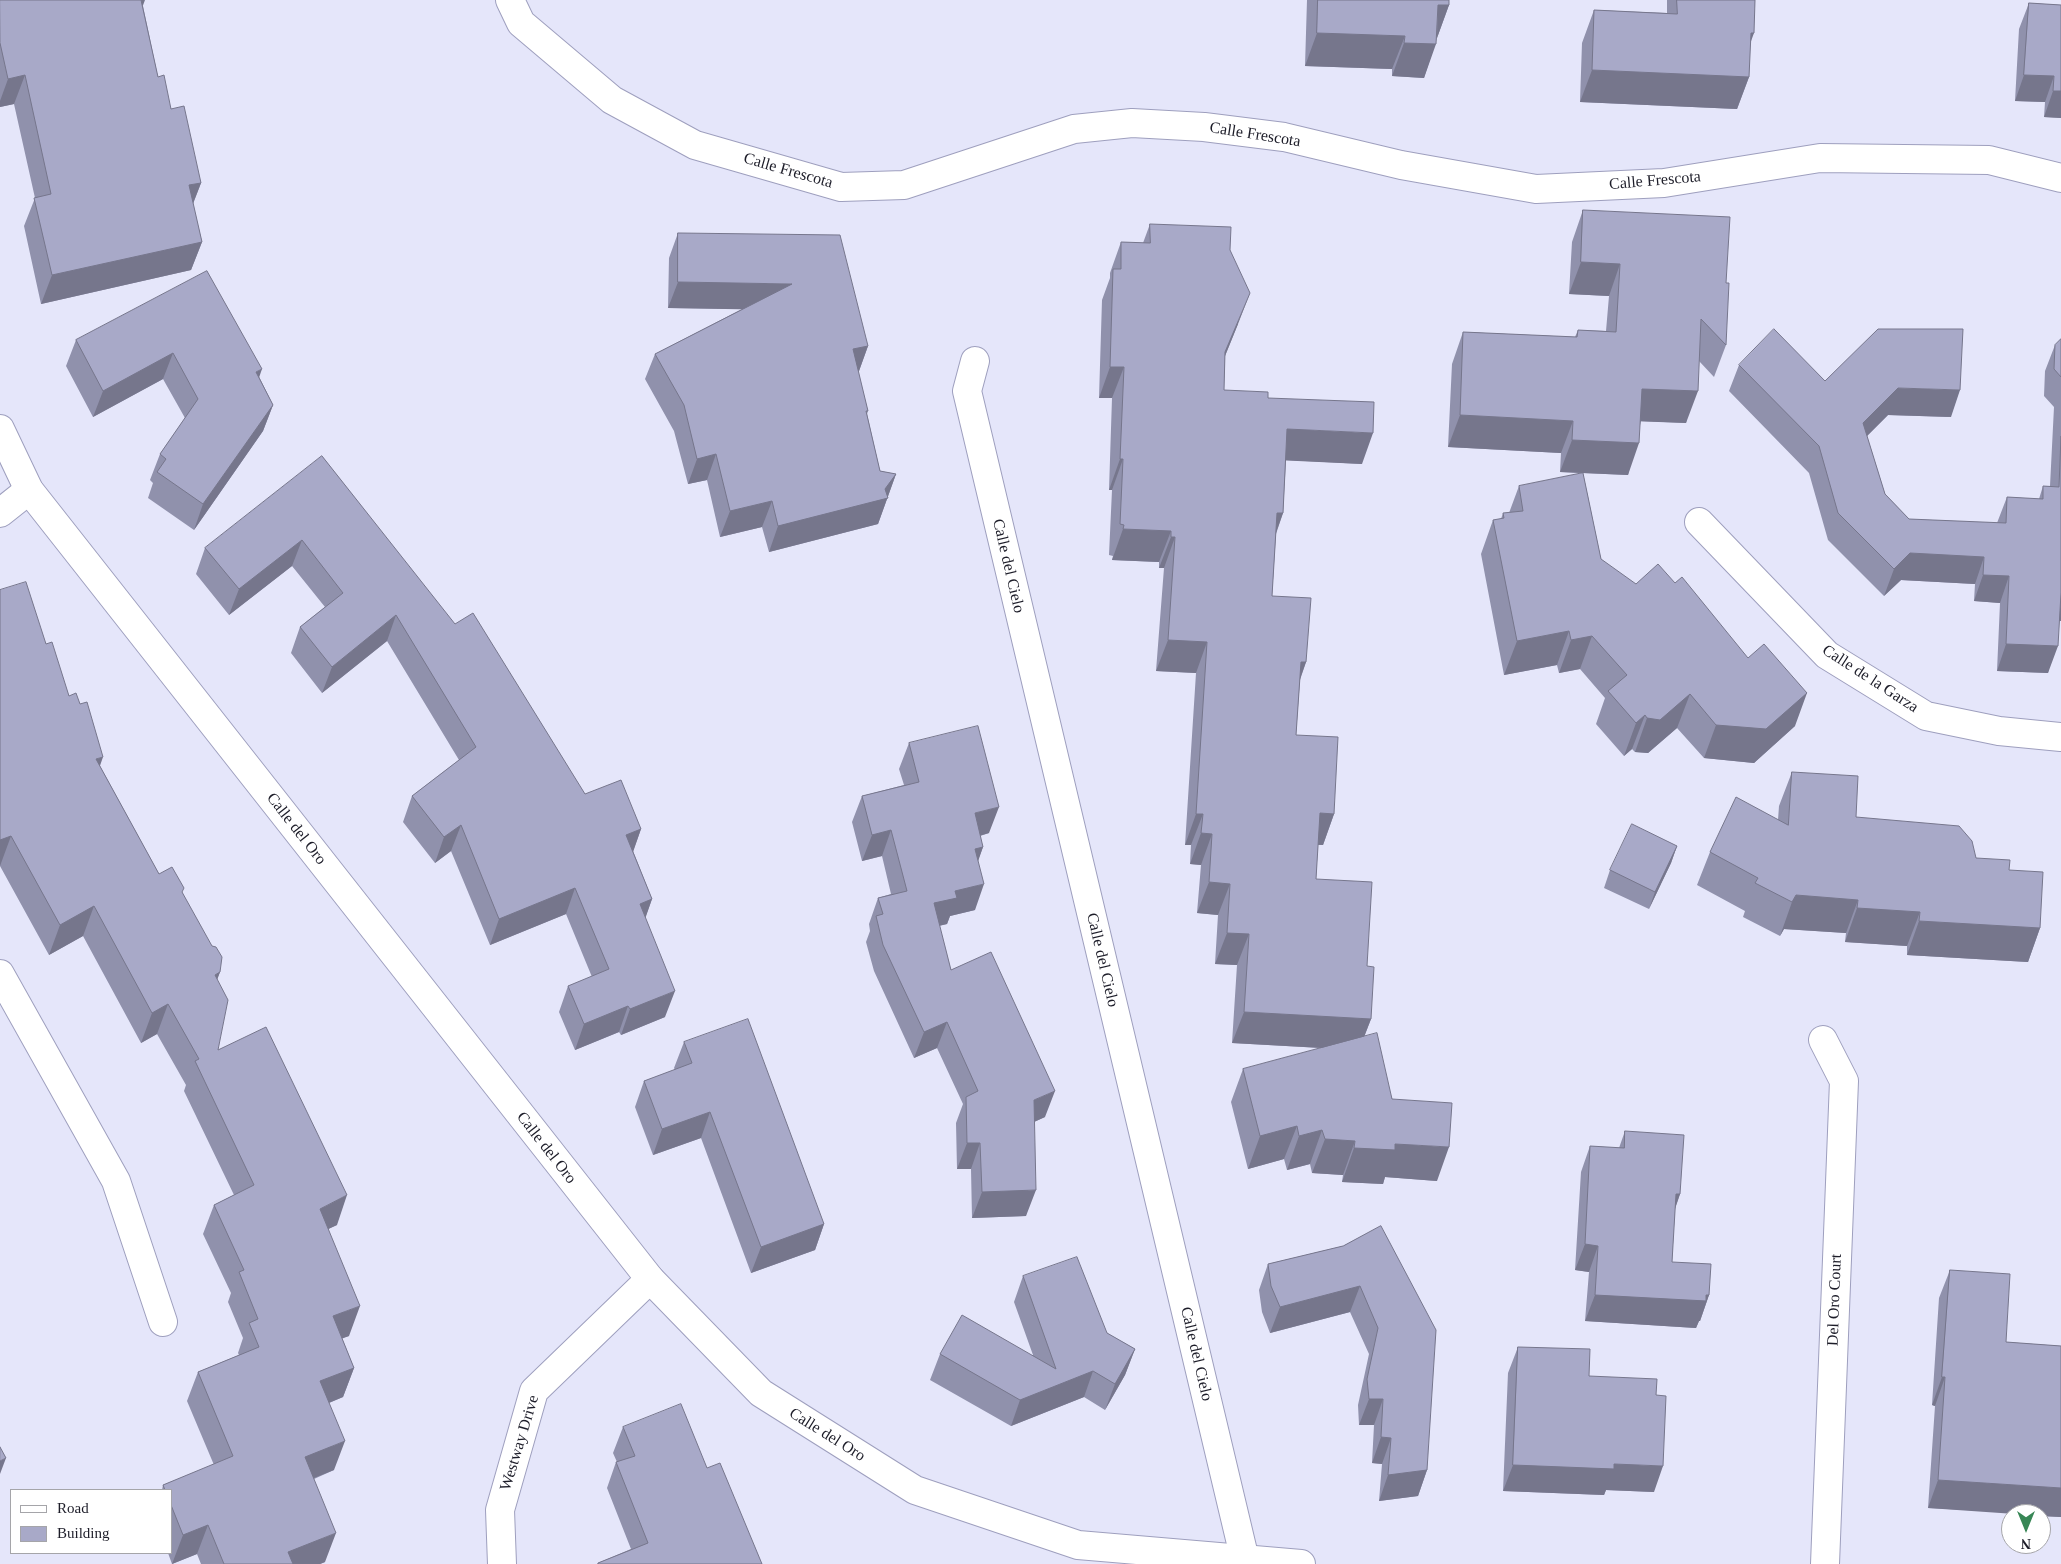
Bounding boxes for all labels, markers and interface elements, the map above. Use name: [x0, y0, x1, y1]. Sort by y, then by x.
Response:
street label: Calle Frescota: [1208, 118, 1302, 152]
street label: Calle Frescota: [741, 149, 835, 193]
street label: Calle Frescota: [1608, 167, 1702, 195]
street label: Calle del Cielo: [988, 517, 1028, 615]
street label: Calle de la Garza: [1818, 641, 1922, 717]
street label: Calle del Oro: [262, 789, 330, 869]
street label: Calle del Cielo: [1082, 911, 1122, 1009]
street label: Calle del Oro: [512, 1108, 580, 1188]
street label: Del Oro Court: [1824, 1253, 1846, 1347]
street label: Calle del Cielo: [1176, 1305, 1216, 1403]
street label: Westway Drive: [496, 1393, 544, 1493]
street label: Calle del Oro: [785, 1404, 869, 1466]
legend: [10, 1489, 172, 1554]
text: Road: [57, 1500, 89, 1516]
north arrow: [2001, 1504, 2051, 1554]
text: Building: [57, 1525, 110, 1541]
text: N: [2021, 1536, 2031, 1551]

